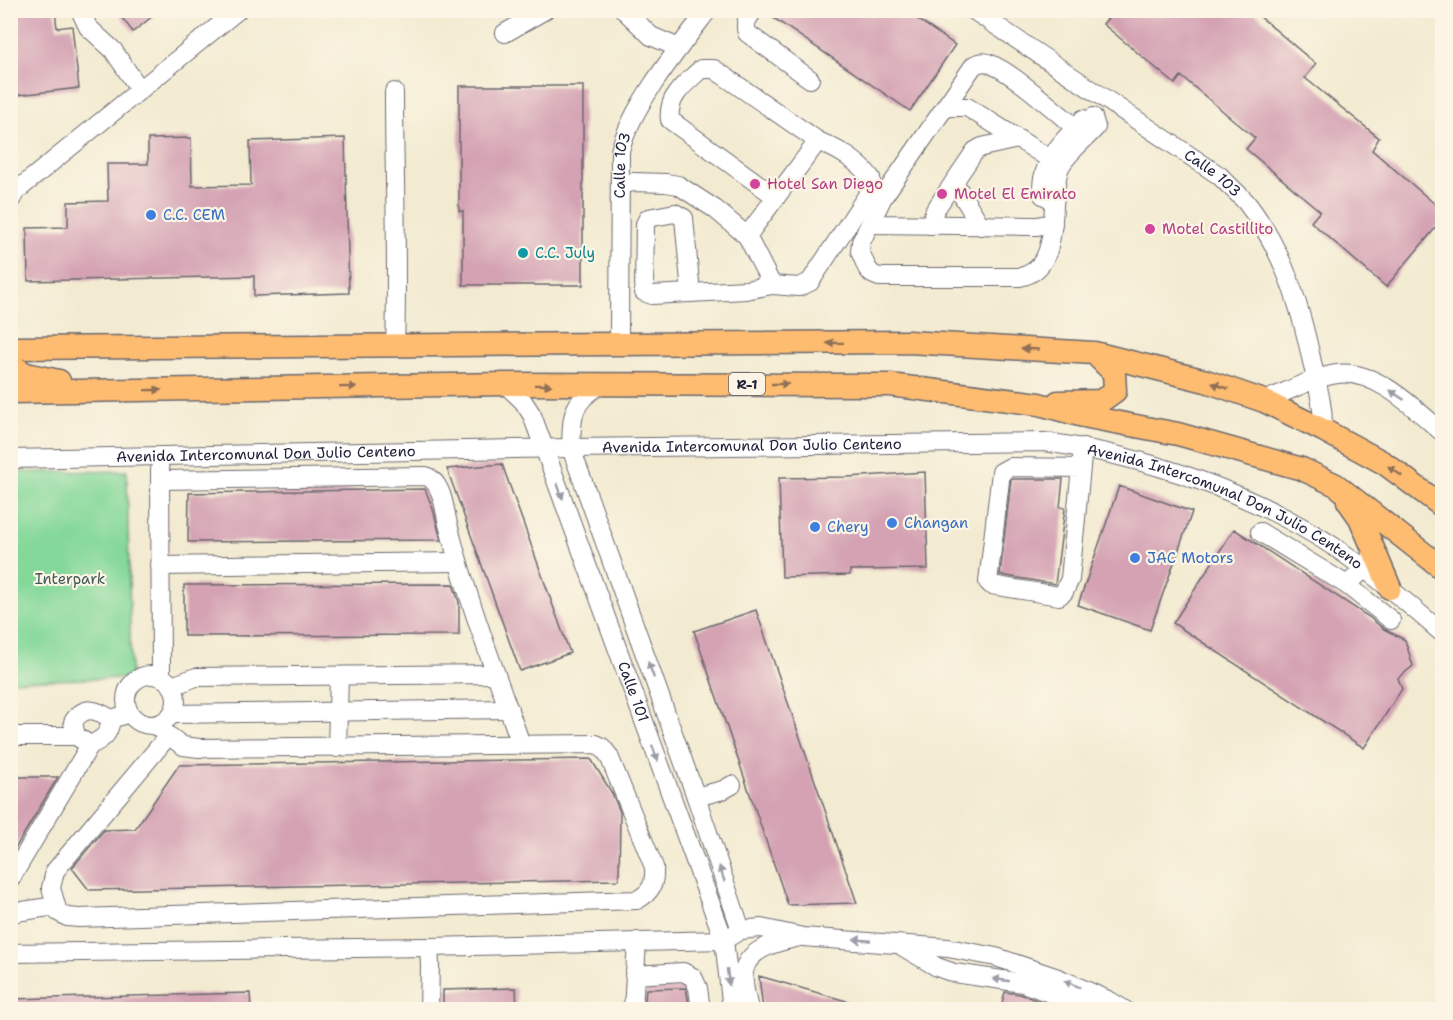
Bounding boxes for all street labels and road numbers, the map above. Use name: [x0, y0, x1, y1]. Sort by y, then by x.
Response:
street label: Calle 103: [610, 129, 636, 199]
street label: Calle 103: [1180, 145, 1245, 201]
road number: R-1: [729, 373, 765, 395]
street label: Avenida Intercomunal Don Julio Centeno: [602, 434, 902, 458]
street label: Avenida Intercomunal Don Julio Centeno: [1085, 439, 1367, 574]
street label: Avenida Intercomunal Don Julio Centeno: [116, 441, 416, 467]
street label: Calle 101: [613, 659, 653, 725]

